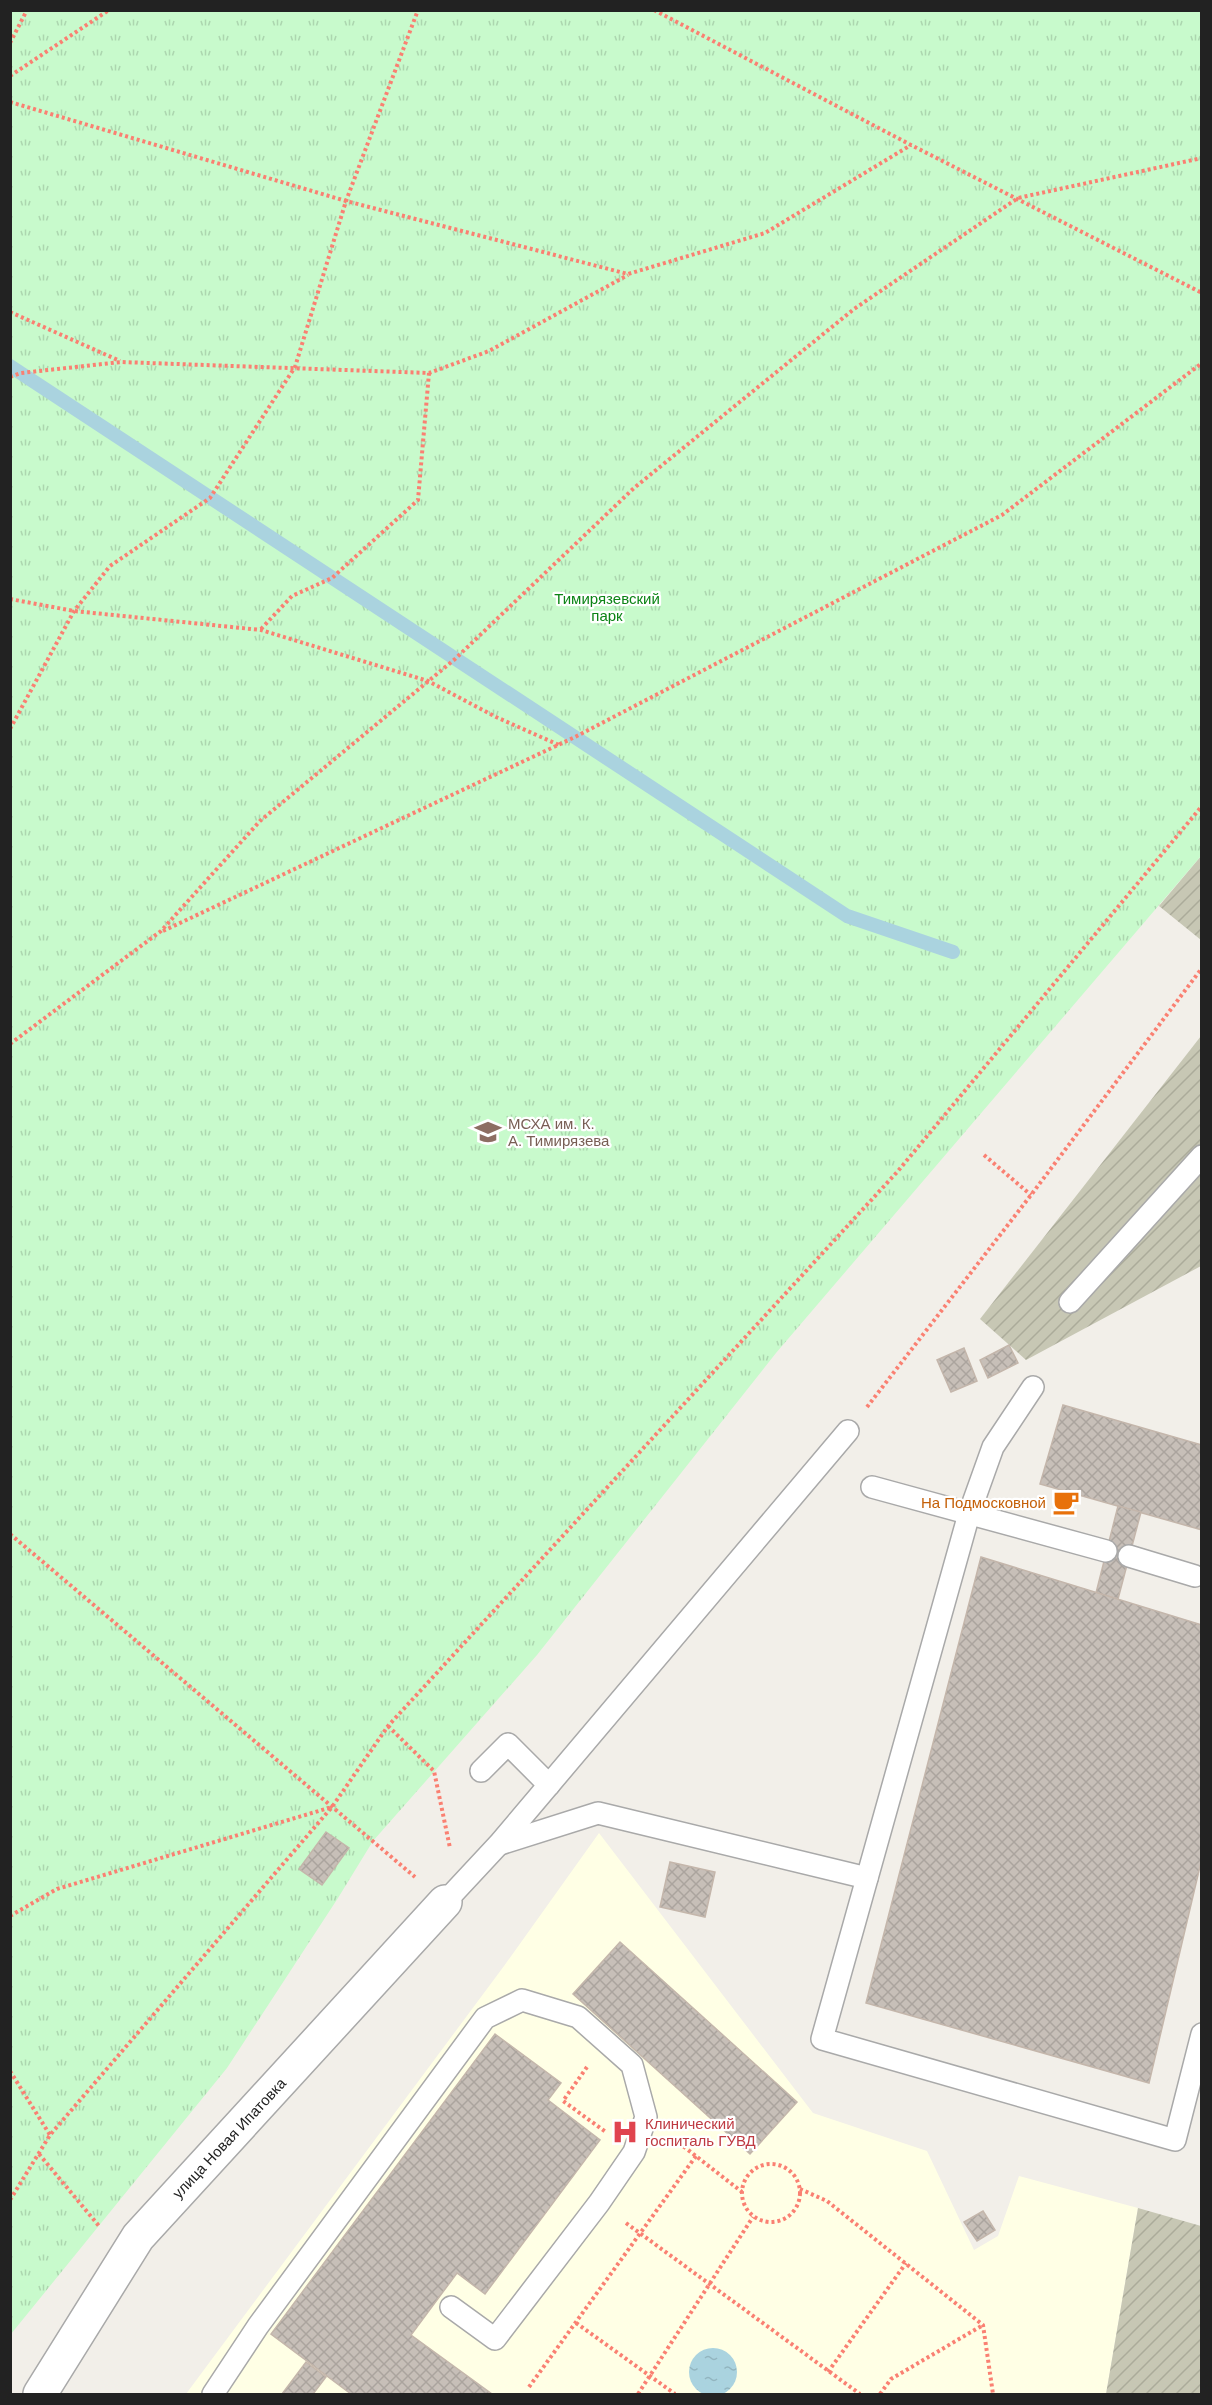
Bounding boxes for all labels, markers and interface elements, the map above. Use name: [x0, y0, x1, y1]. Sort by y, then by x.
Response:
park label: Тимирязевский парк: [554, 590, 660, 624]
place label: МСХА им. К. А. Тимирязева: [508, 1115, 610, 1149]
school or university icon: МСХА им. К. А. Тимирязева: [473, 1117, 503, 1147]
cafe icon: На Подмосковной: [1051, 1487, 1081, 1517]
place label: На Подмосковной: [921, 1494, 1046, 1511]
street label: улица Новая Ипатовка: [169, 2074, 290, 2202]
place label: Клинический госпиталь ГУВД: [645, 2115, 756, 2149]
hospital icon: Клинический госпиталь ГУВД: [610, 2117, 640, 2147]

